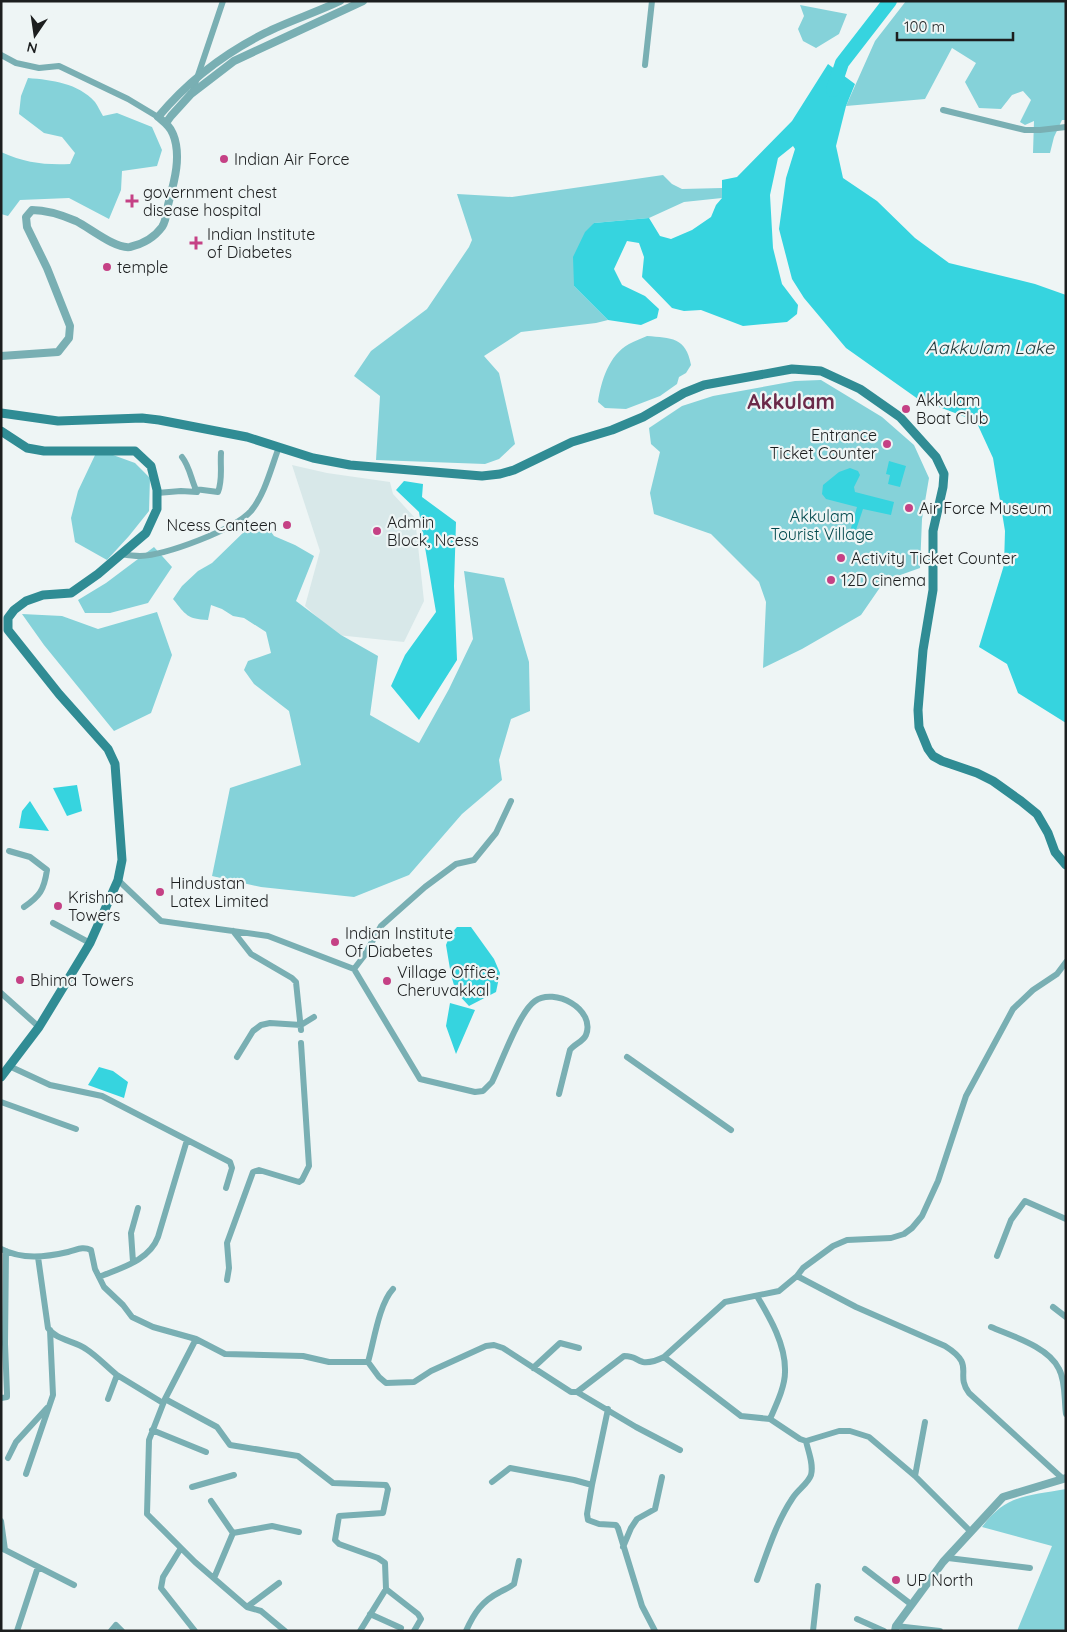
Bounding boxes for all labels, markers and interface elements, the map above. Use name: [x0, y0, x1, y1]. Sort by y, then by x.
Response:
north arrow: [10, 10, 60, 60]
scale bar: [897, 10, 1013, 42]
text: 100 m: [904, 17, 945, 36]
text: N: [25, 38, 39, 58]
place label: Indian Air Force: [234, 149, 350, 169]
marker: Indian Air Force: [218, 153, 230, 165]
place label: government chest disease hospital: [143, 182, 277, 220]
marker: government chest disease hospital: [125, 194, 139, 208]
place label: Indian Institute of Diabetes: [207, 224, 315, 262]
marker: Indian Institute of Diabetes: [189, 236, 203, 250]
place label: temple: [117, 257, 168, 277]
marker: temple: [101, 261, 113, 273]
water label: Aakkulam Lake: [926, 336, 1055, 359]
district label: Akkulam: [747, 388, 835, 414]
place label: Akkulam Boat Club: [916, 390, 988, 428]
marker: Akkulam Boat Club: [900, 403, 912, 415]
place label: Entrance Ticket Counter: [770, 425, 877, 463]
marker: Entrance Ticket Counter: [881, 438, 893, 450]
place label: Air Force Museum: [919, 498, 1052, 518]
marker: Air Force Museum: [903, 502, 915, 514]
park label: Akkulam Tourist Village: [770, 506, 874, 544]
place label: Admin Block, Ncess: [387, 512, 479, 550]
place label: Ncess Canteen: [167, 515, 277, 535]
marker: Ncess Canteen: [281, 519, 293, 531]
marker: Admin Block, Ncess: [371, 525, 383, 537]
place label: Activity Ticket Counter: [851, 548, 1017, 568]
marker: Activity Ticket Counter: [835, 552, 847, 564]
place label: 12D cinema: [841, 570, 926, 590]
marker: 12D cinema: [825, 574, 837, 586]
place label: Hindustan Latex Limited: [170, 873, 269, 911]
marker: Hindustan Latex Limited: [154, 886, 166, 898]
place label: Krishna Towers: [68, 887, 124, 925]
marker: Krishna Towers: [52, 900, 64, 912]
place label: Indian Institute Of Diabetes: [345, 923, 453, 961]
marker: Indian Institute Of Diabetes: [329, 936, 341, 948]
place label: Village Office, Cheruvakkal: [397, 962, 499, 1000]
place label: Bhima Towers: [30, 970, 134, 990]
marker: Bhima Towers: [14, 974, 26, 986]
marker: Village Office, Cheruvakkal: [381, 975, 393, 987]
place label: UP North: [906, 1570, 973, 1590]
marker: UP North: [890, 1574, 902, 1586]

